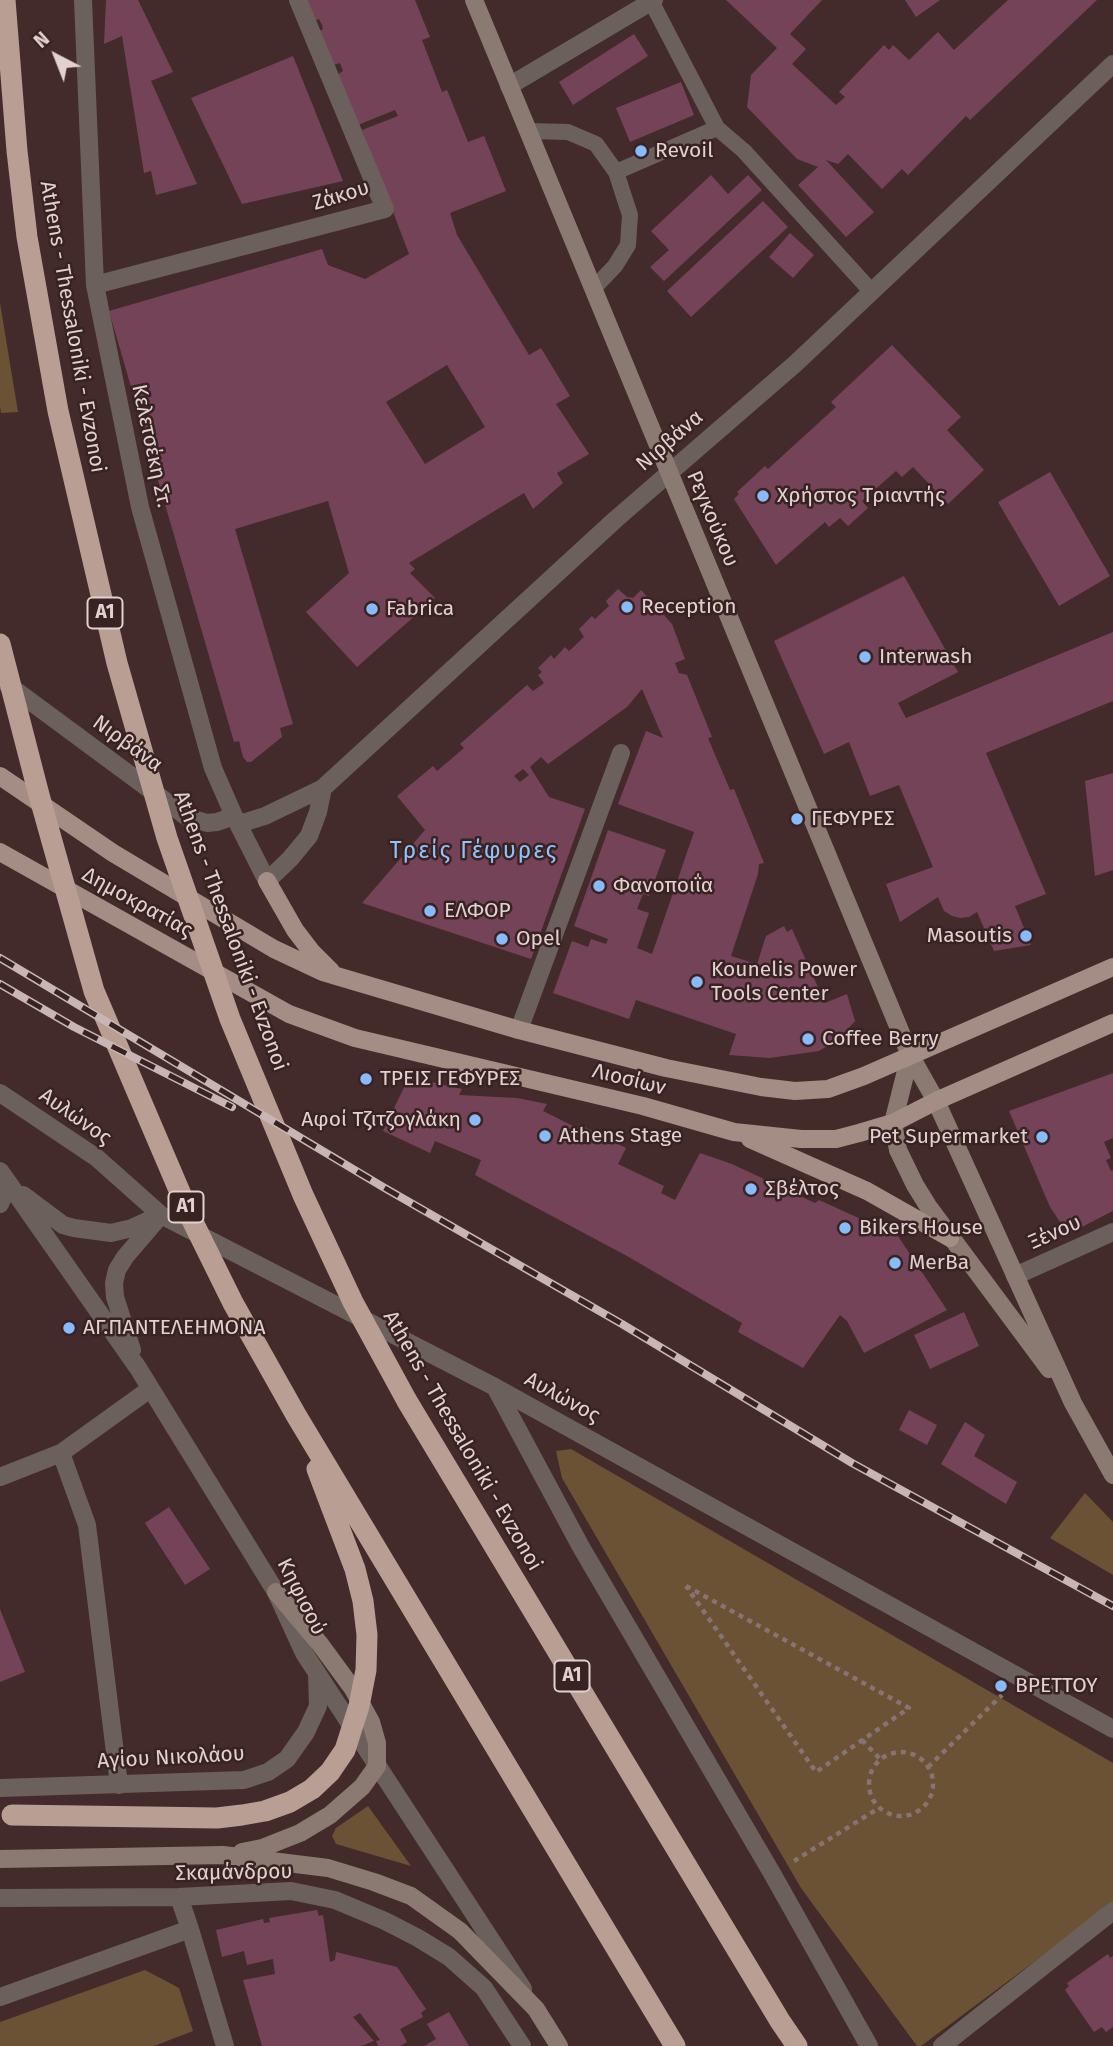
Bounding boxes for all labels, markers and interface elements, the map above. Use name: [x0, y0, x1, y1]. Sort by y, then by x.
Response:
north arrow: [21, 21, 91, 91]
text: N: [29, 27, 54, 53]
place label: Revoil: [655, 138, 713, 164]
marker: Revoil: [633, 143, 649, 159]
street label: Ζάκου: [310, 175, 372, 217]
street label: Athens - Thessaloniki - Evzonoi: [34, 179, 110, 475]
street label: Κελετσέκη Στ.: [126, 382, 176, 510]
street label: Νιρβάνα: [631, 405, 709, 477]
street label: Ρεγκούκου: [681, 467, 743, 571]
place label: Χρήστος Τριαντής: [777, 483, 945, 509]
marker: Χρήστος Τριαντής: [755, 488, 771, 504]
place label: Reception: [641, 594, 736, 620]
place label: Fabrica: [386, 596, 454, 622]
road number: Α1: [88, 598, 122, 628]
marker: Reception: [619, 599, 635, 615]
marker: Fabrica: [364, 601, 380, 617]
place label: Interwash: [879, 644, 972, 670]
marker: Interwash: [857, 649, 873, 665]
street label: Νιρβάνα: [87, 710, 167, 778]
street label: Athens - Thessaloniki - Evzonoi: [168, 788, 292, 1074]
place label: ΓΕΦΥΡΕΣ: [811, 806, 895, 832]
marker: ΓΕΦΥΡΕΣ: [789, 811, 805, 827]
district label: Τρείς Γέφυρες: [391, 838, 557, 866]
street label: Δημοκρατίας: [78, 862, 196, 944]
place label: Φανοποιΐα: [613, 873, 713, 899]
marker: Φανοποιΐα: [591, 878, 607, 894]
place label: ΕΛΦΟΡ: [444, 898, 511, 924]
marker: ΕΛΦΟΡ: [422, 903, 438, 919]
place label: Masoutis: [927, 923, 1012, 949]
place label: Opel: [516, 926, 561, 952]
marker: Masoutis: [1018, 928, 1034, 944]
marker: Opel: [494, 931, 510, 947]
place label: Kounelis Power Tools Center: [711, 957, 857, 1007]
marker: Kounelis Power Tools Center: [689, 974, 705, 990]
place label: Coffee Berry: [822, 1026, 939, 1052]
marker: Coffee Berry: [800, 1031, 816, 1047]
street label: Λιοσίων: [590, 1059, 668, 1101]
place label: ΤΡΕΙΣ ΓΕΦΥΡΕΣ: [380, 1066, 520, 1092]
marker: ΤΡΕΙΣ ΓΕΦΥΡΕΣ: [358, 1071, 374, 1087]
street label: Αυλώνος: [34, 1083, 116, 1151]
place label: Αφοί Τζιτζογλάκη: [301, 1107, 461, 1133]
marker: Αφοί Τζιτζογλάκη: [467, 1112, 483, 1128]
place label: Athens Stage: [559, 1123, 682, 1149]
place label: Pet Supermarket: [869, 1124, 1028, 1150]
marker: Athens Stage: [537, 1128, 553, 1144]
marker: Pet Supermarket: [1034, 1129, 1050, 1145]
place label: Σβέλτος: [765, 1176, 839, 1202]
marker: Σβέλτος: [743, 1181, 759, 1197]
road number: Α1: [168, 1191, 204, 1222]
street label: Ξένου: [1025, 1210, 1085, 1256]
place label: Bikers House: [859, 1215, 983, 1241]
marker: Bikers House: [837, 1220, 853, 1236]
place label: MerBa: [909, 1250, 969, 1276]
marker: MerBa: [887, 1255, 903, 1271]
street label: Athens - Thessaloniki - Evzonoi: [377, 1307, 547, 1575]
place label: ΑΓ.ΠΑΝΤΕΛΕΗΜΟΝΑ: [83, 1315, 265, 1341]
marker: ΑΓ.ΠΑΝΤΕΛΕΗΜΟΝΑ: [61, 1320, 77, 1336]
street label: Αυλώνος: [520, 1367, 604, 1429]
street label: Κηφισού: [271, 1554, 331, 1640]
road number: Α1: [554, 1660, 590, 1692]
place label: ΒΡΕΤΤΟΥ: [1015, 1673, 1098, 1699]
marker: ΒΡΕΤΤΟΥ: [993, 1678, 1009, 1694]
street label: Αγίου Νικολάου: [97, 1742, 245, 1774]
street label: Σκαμάνδρου: [175, 1859, 293, 1887]

